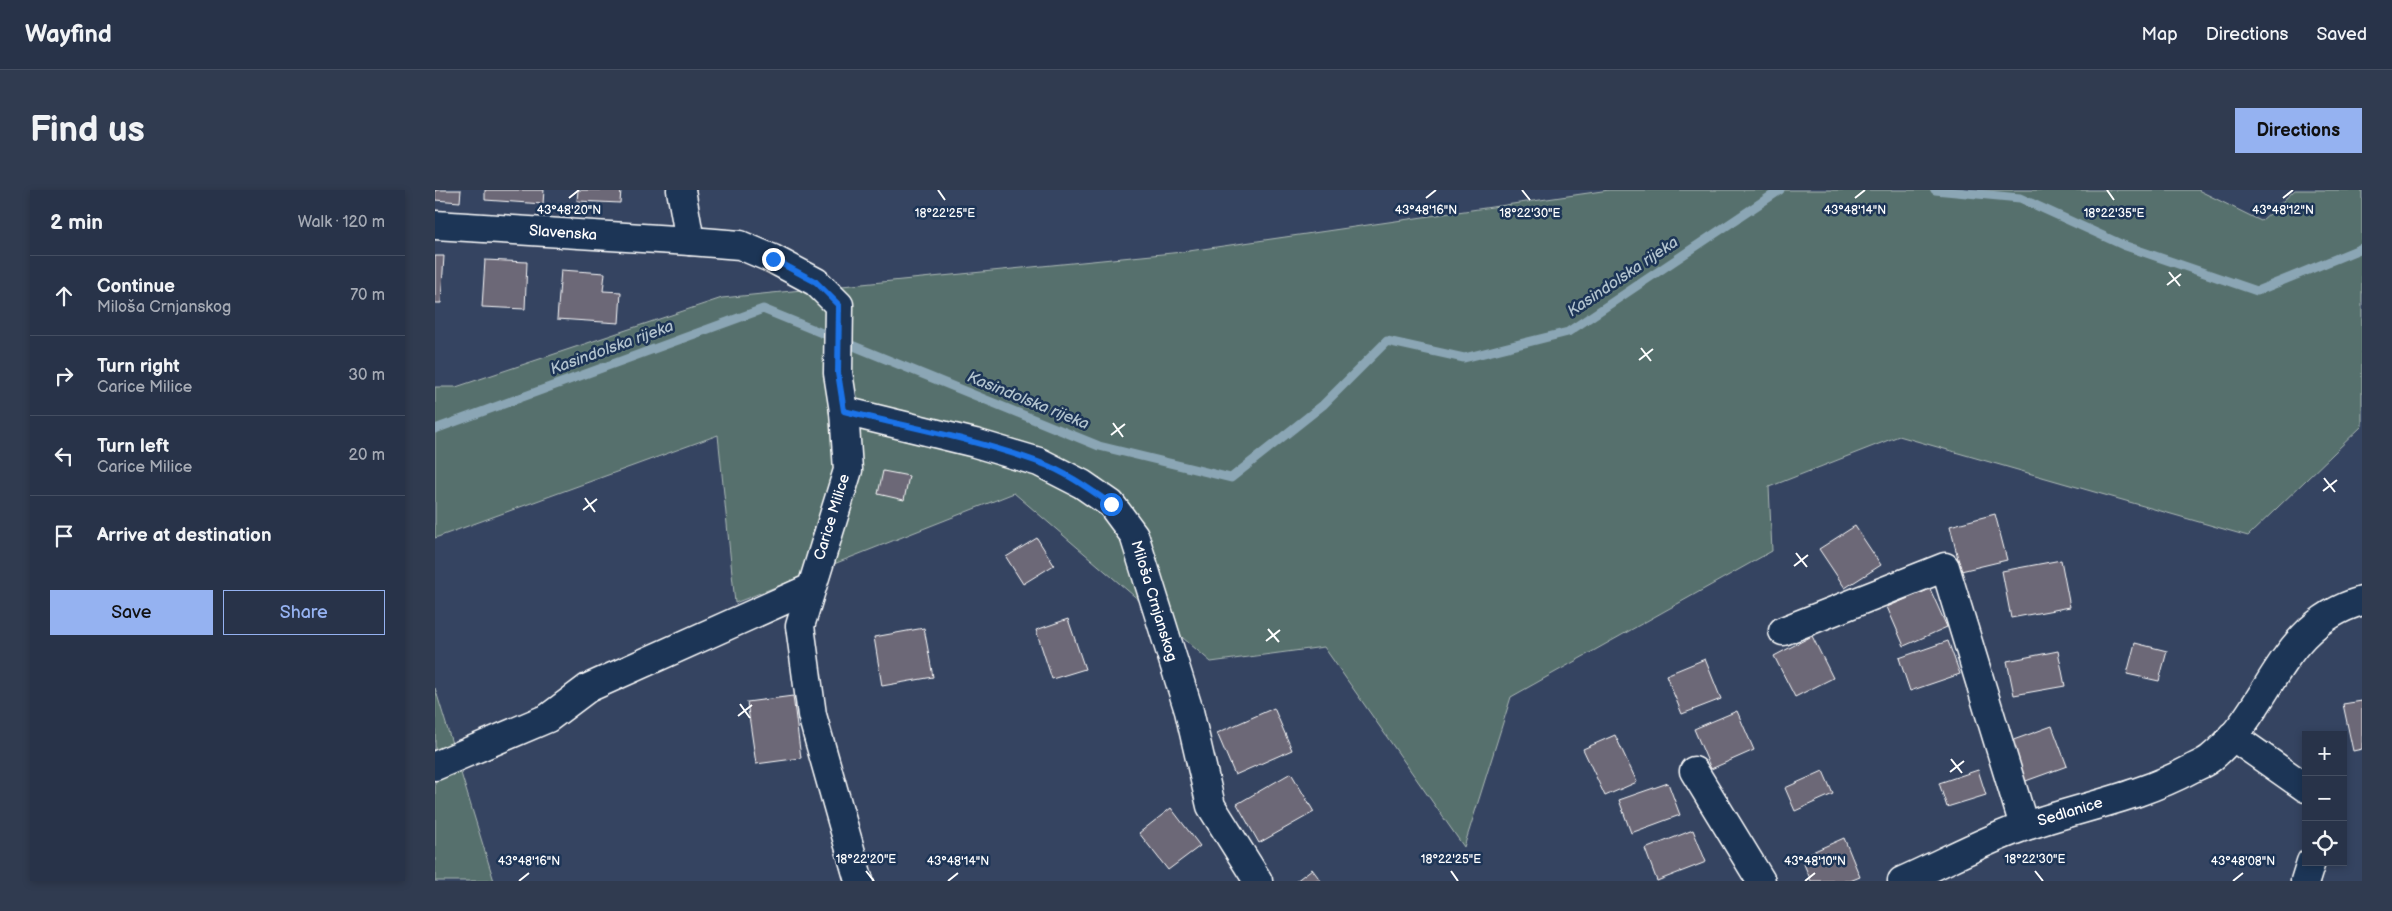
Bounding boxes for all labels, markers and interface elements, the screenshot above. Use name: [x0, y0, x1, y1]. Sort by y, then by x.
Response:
text: Wayfind: [25, 20, 112, 49]
text: Map: [2142, 24, 2178, 45]
text: Directions: [2206, 24, 2288, 45]
text: Saved: [2316, 24, 2367, 45]
button: Directions: [2235, 108, 2362, 153]
text: Find us: [30, 109, 145, 152]
text: 43°48'20"N: [537, 203, 601, 218]
text: 43°48'16"N: [1395, 203, 1457, 218]
text: 43°48'14"N: [1824, 203, 1886, 218]
text: 43°48'12"N: [2252, 203, 2314, 218]
text: 18°22'25"E: [915, 206, 975, 221]
text: 18°22'30"E: [1500, 206, 1561, 221]
text: 18°22'35"E: [2084, 206, 2144, 221]
text: 2 min: [50, 210, 103, 235]
text: Walk · 120 m: [298, 213, 385, 232]
street label: Slavenska: [528, 221, 598, 245]
water label: Kasindolska rijeka: [1564, 233, 1682, 321]
route end: [762, 248, 785, 271]
text: Continue: [97, 275, 175, 298]
icon: ahead: [50, 282, 78, 310]
text: 70 m: [350, 286, 385, 305]
text: Miloša Crnjanskog: [97, 298, 231, 317]
water label: Kasindolska rijeka: [548, 317, 676, 379]
text: Turn right: [97, 355, 180, 378]
icon: right: [50, 362, 78, 390]
text: 30 m: [348, 366, 385, 385]
water label: Kasindolska rijeka: [964, 368, 1092, 434]
text: Carice Milice: [97, 378, 192, 397]
text: Turn left: [97, 435, 169, 458]
icon: left: [50, 442, 78, 470]
text: 20 m: [349, 446, 385, 465]
text: Carice Milice: [97, 458, 192, 477]
street label: Carice Milice: [810, 471, 854, 562]
route start: [1100, 493, 1123, 516]
icon: arrive: [50, 522, 78, 550]
text: Arrive at destination: [97, 524, 272, 547]
street label: Miloša Crnjanskog: [1127, 538, 1181, 664]
button: Save: [50, 590, 213, 635]
button: Share: [223, 590, 385, 635]
map controls: [2302, 731, 2347, 866]
button: +: [2302, 731, 2347, 776]
button: −: [2302, 776, 2347, 821]
street label: Sedlanice: [2035, 793, 2105, 831]
button: locate: [2302, 821, 2347, 866]
text: 18°22'20"E: [836, 852, 896, 867]
text: 18°22'25"E: [1421, 852, 1481, 867]
text: 18°22'30"E: [2005, 852, 2066, 867]
text: 43°48'16"N: [498, 854, 560, 869]
text: 43°48'14"N: [927, 854, 989, 869]
text: 43°48'10"N: [1784, 854, 1846, 869]
text: 43°48'08"N: [2211, 854, 2275, 869]

